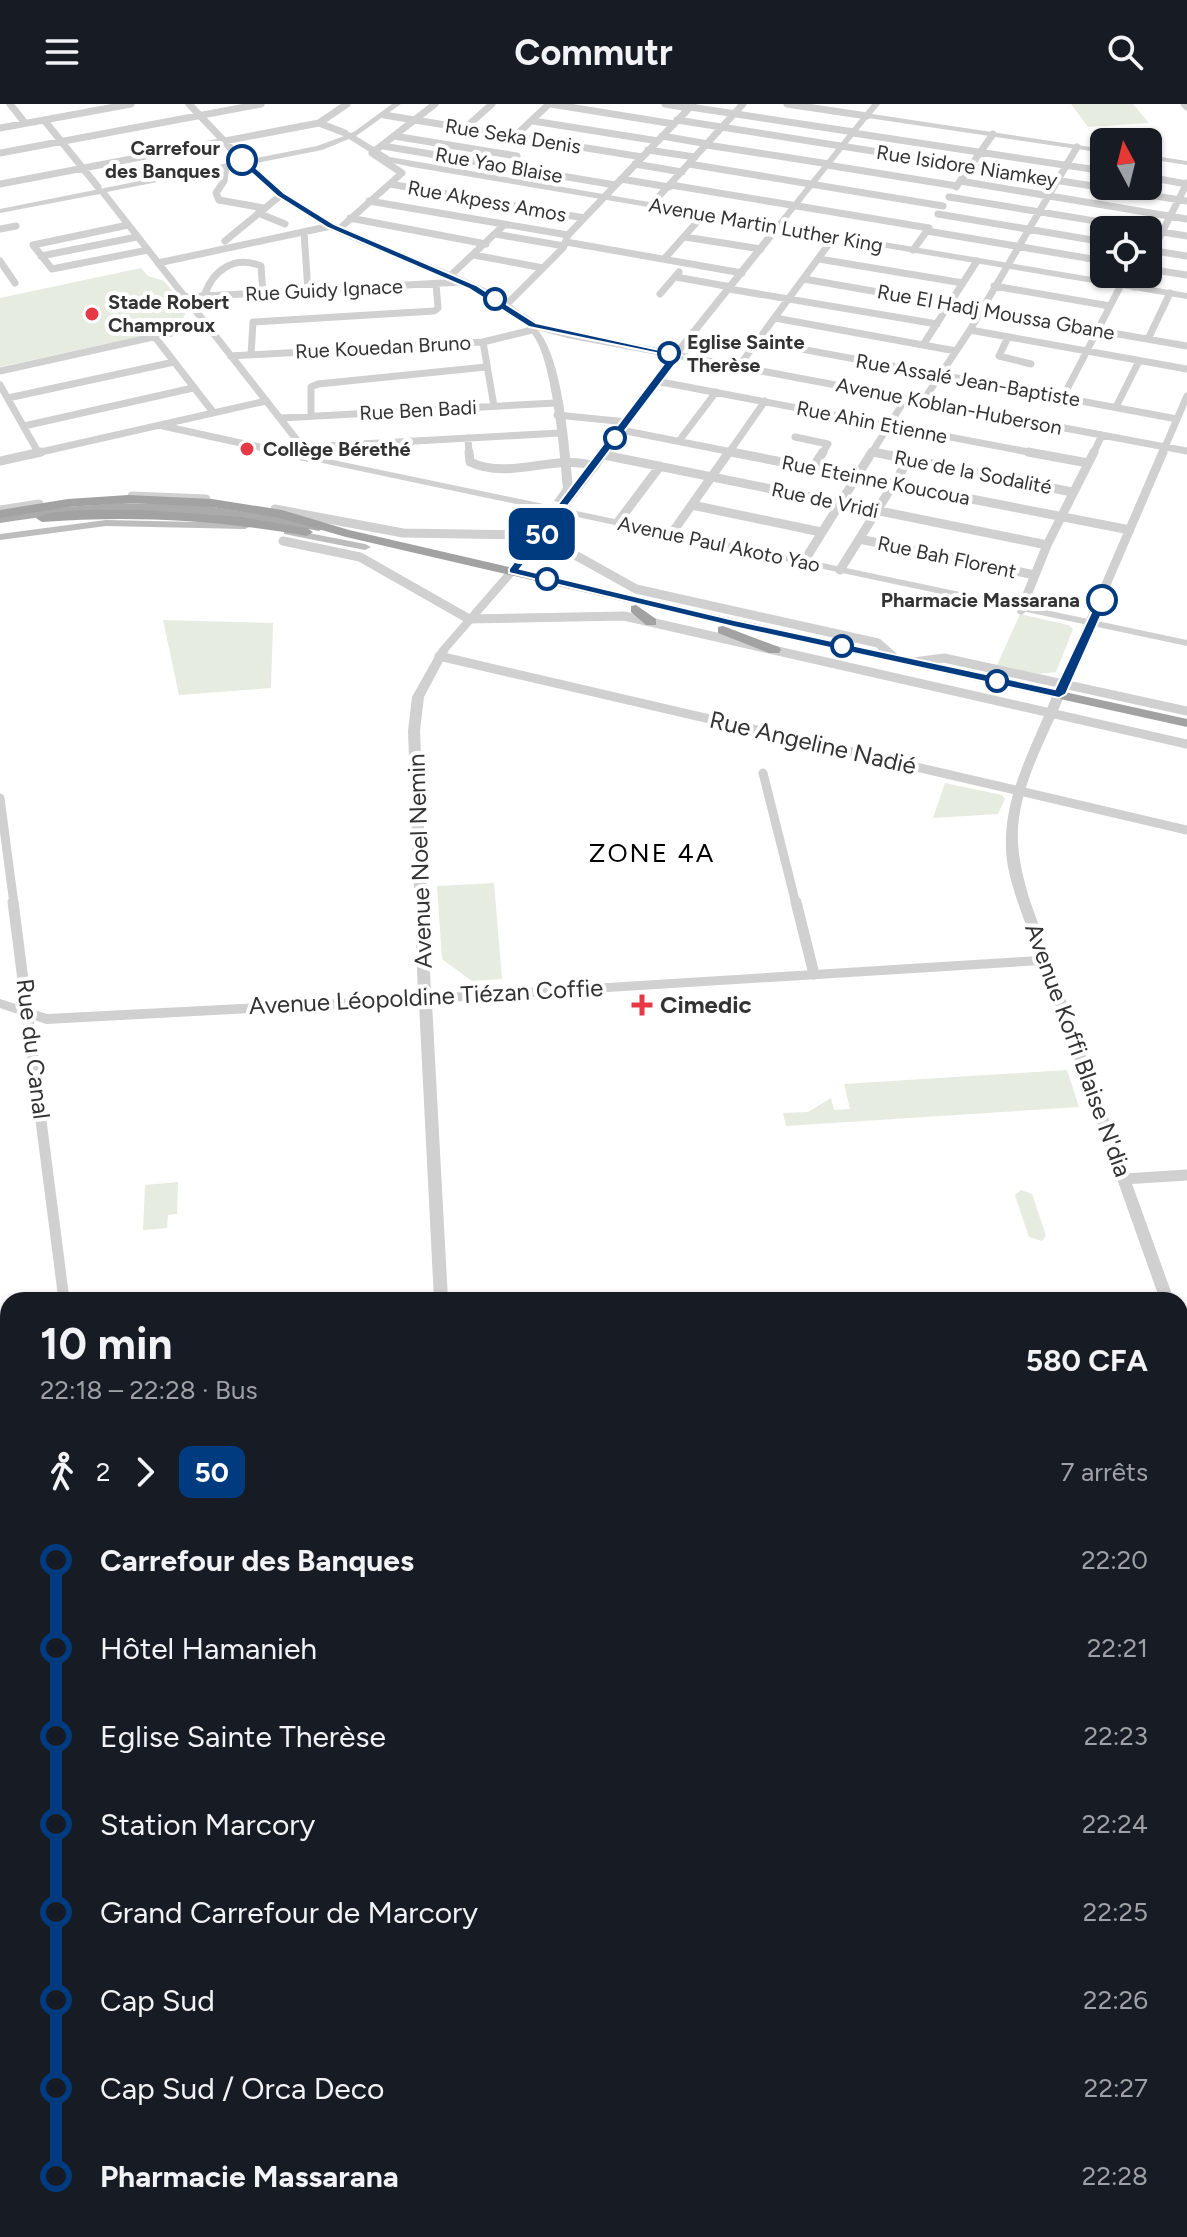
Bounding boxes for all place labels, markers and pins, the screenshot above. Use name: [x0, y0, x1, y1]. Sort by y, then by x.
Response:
place label: Carrefour des Banques: [105, 136, 220, 183]
marker: Carrefour des Banques: [227, 145, 257, 175]
unlabelled marker: [484, 288, 506, 310]
place label: Stade Robert Champroux: [108, 290, 230, 337]
marker: Stade Robert Champroux: [83, 305, 101, 323]
place label: Eglise Sainte Therèse: [687, 330, 804, 377]
marker: Eglise Sainte Therèse: [658, 342, 680, 364]
unlabelled marker: [604, 427, 626, 449]
place label: Collège Bérethé: [263, 437, 411, 461]
marker: Collège Bérethé: [238, 440, 256, 458]
unlabelled marker: [536, 568, 558, 590]
marker: Pharmacie Massarana: [1087, 585, 1117, 615]
place label: Pharmacie Massarana: [881, 588, 1080, 612]
unlabelled marker: [831, 635, 853, 657]
unlabelled marker: [986, 670, 1008, 692]
place label: Cimedic: [660, 990, 752, 1019]
marker: Cimedic: [631, 994, 653, 1016]

